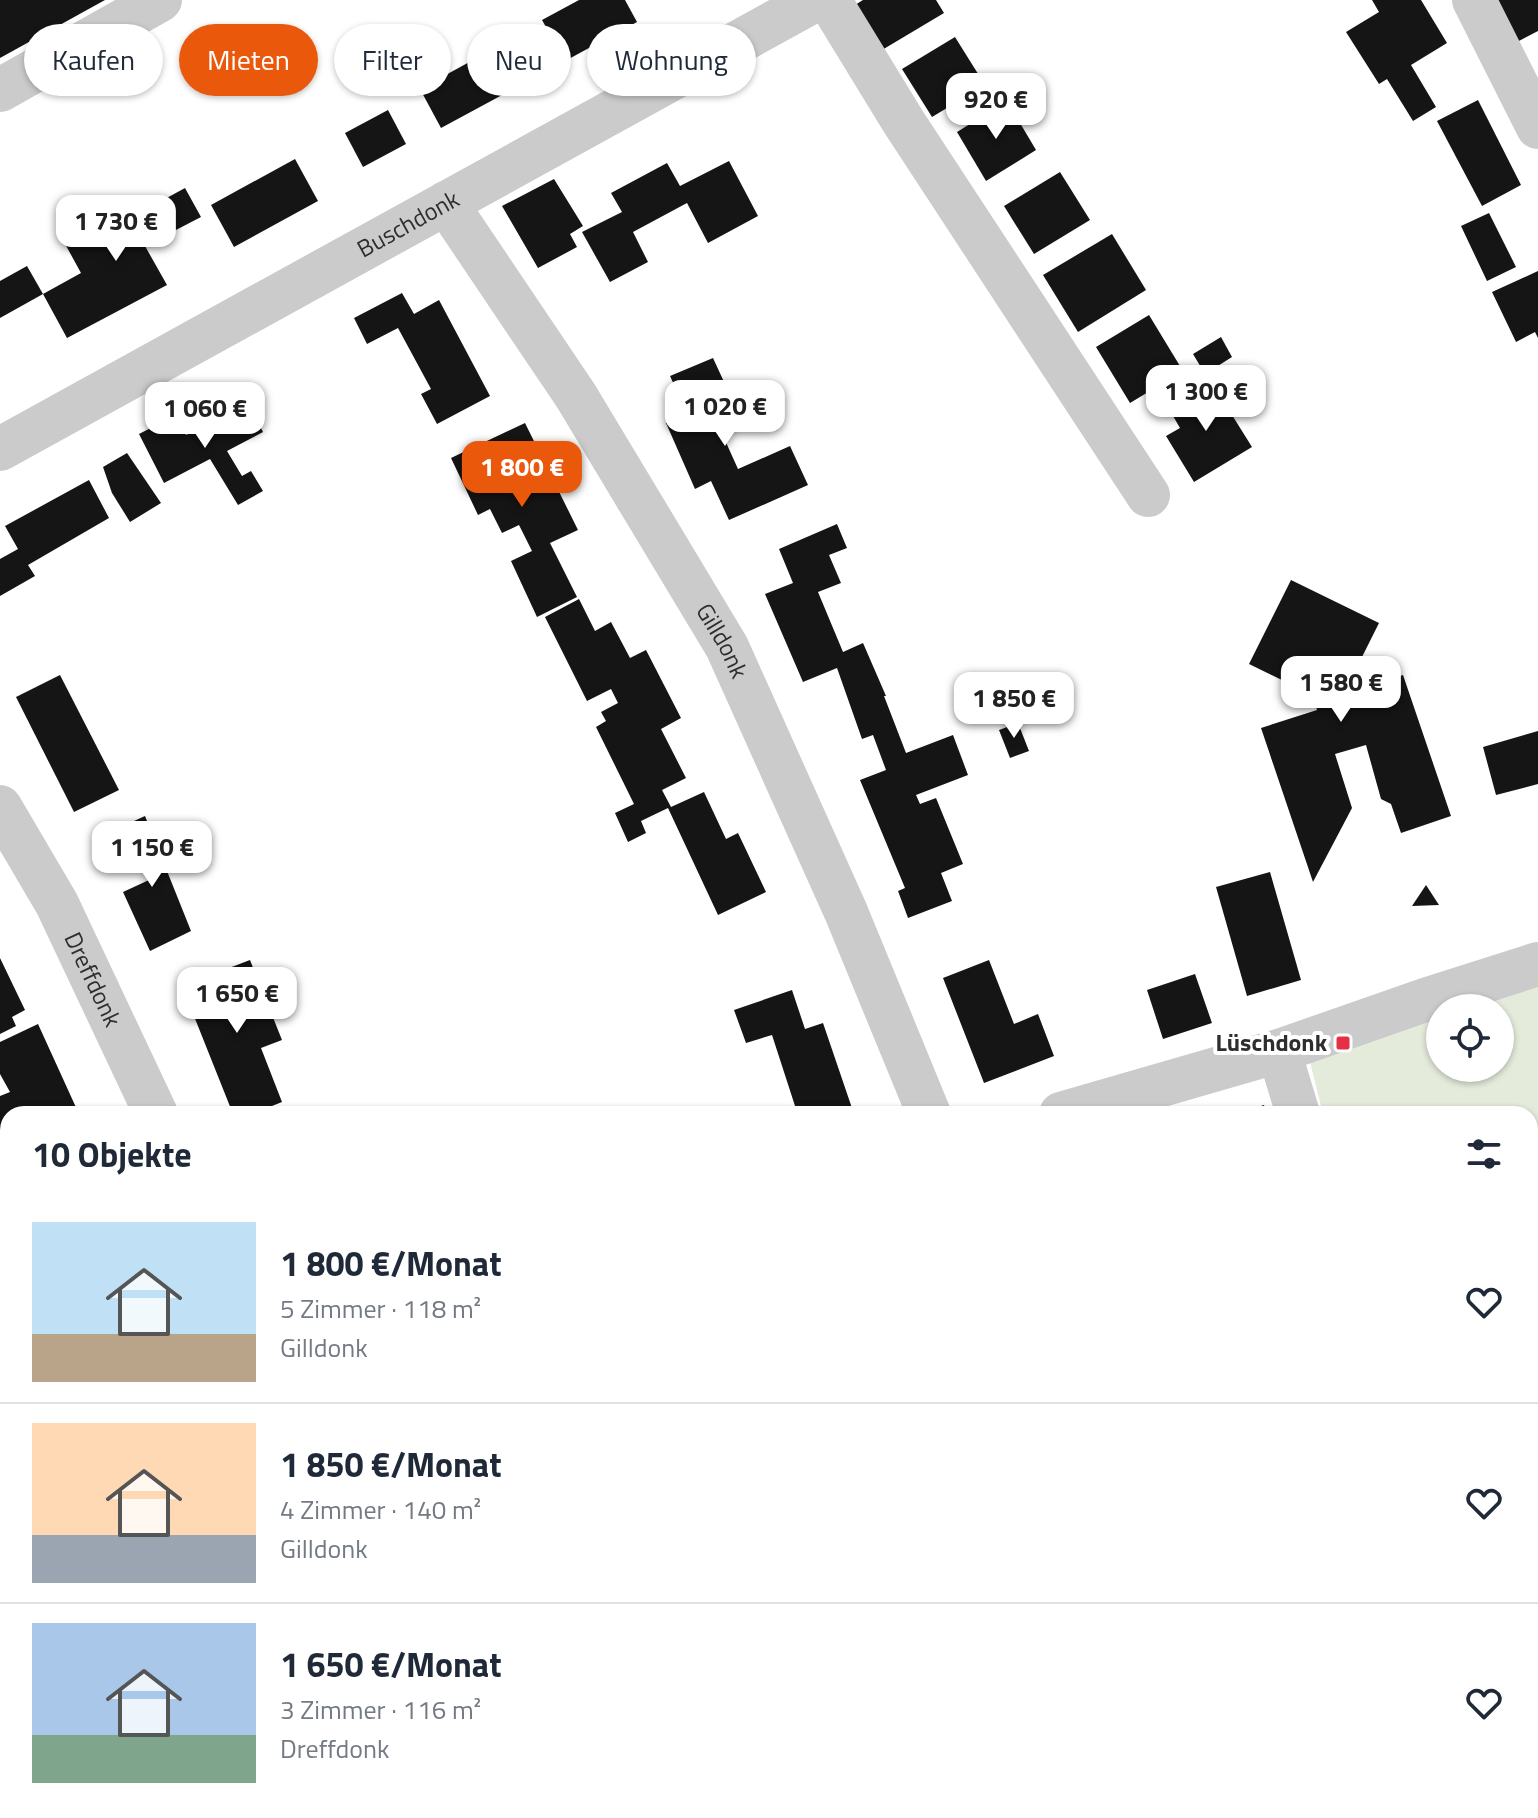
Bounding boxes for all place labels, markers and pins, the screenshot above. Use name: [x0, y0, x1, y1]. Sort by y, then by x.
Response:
pin: 920 €: [940, 73, 1052, 141]
pin: 1 730 €: [42, 195, 190, 263]
pin: 1 300 €: [1132, 365, 1280, 433]
pin: 1 020 €: [651, 380, 799, 448]
pin: 1 060 €: [131, 382, 279, 450]
pin: 1 800 €: [448, 441, 596, 509]
pin: 1 580 €: [1267, 656, 1415, 724]
pin: 1 850 €: [940, 672, 1088, 740]
pin: 1 150 €: [78, 821, 226, 889]
pin: 1 650 €: [163, 967, 311, 1035]
place label: Lüschdonk: [1216, 1024, 1328, 1060]
marker: Lüschdonk: [1334, 1034, 1352, 1052]

